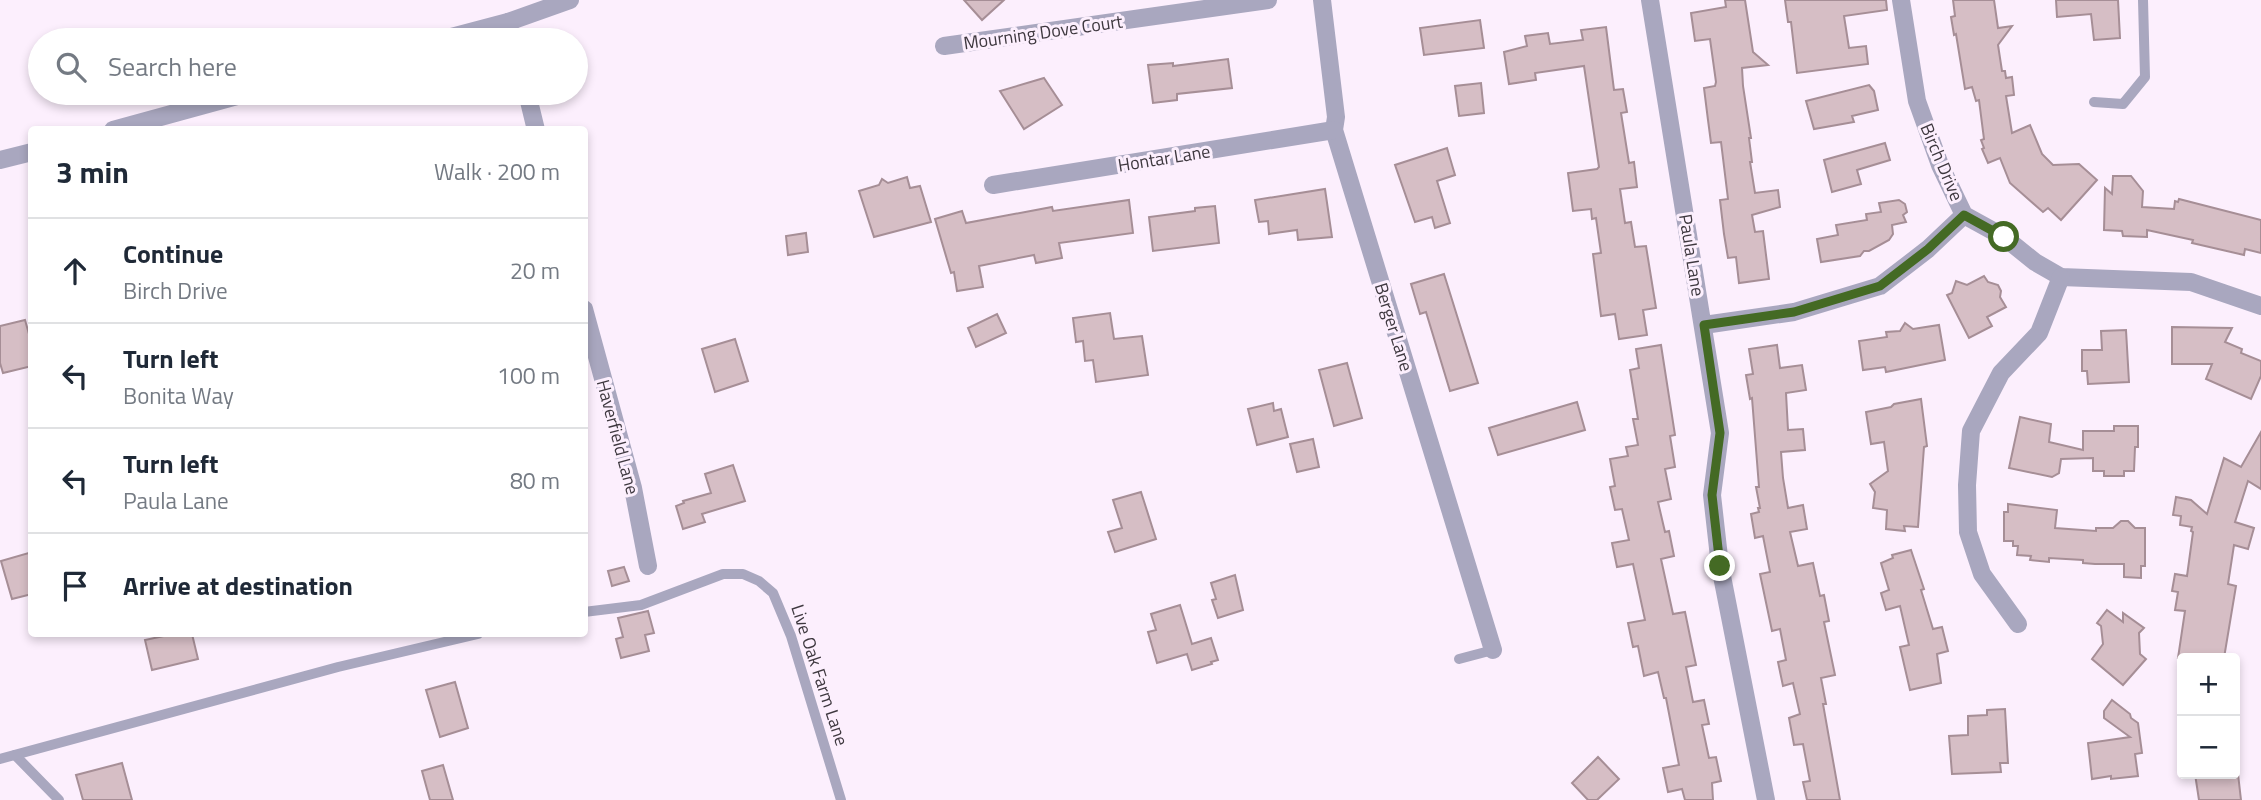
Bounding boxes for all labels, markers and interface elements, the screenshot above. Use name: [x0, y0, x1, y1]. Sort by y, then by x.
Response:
street label: Mourning Dove Court: [962, 7, 1125, 57]
search box: [28, 28, 588, 105]
text: Search here: [108, 47, 237, 86]
icon: search: [52, 48, 90, 86]
street label: Birch Drive: [1914, 119, 1970, 205]
street label: Hontar Lane: [1116, 137, 1212, 179]
text: 3 min: [56, 149, 129, 195]
text: Walk · 200 m: [434, 154, 560, 189]
street label: Paula Lane: [1672, 212, 1712, 298]
route start: [1988, 221, 2019, 252]
text: Continue: [123, 234, 223, 273]
icon: ahead: [56, 252, 94, 290]
text: 20 m: [510, 253, 560, 288]
text: Birch Drive: [123, 273, 228, 308]
street label: Berger Lane: [1368, 279, 1420, 375]
text: Turn left: [123, 339, 218, 378]
icon: left: [56, 357, 94, 395]
text: 100 m: [497, 358, 560, 393]
street label: Haverfield Lane: [590, 377, 646, 497]
text: Bonita Way: [123, 378, 234, 413]
text: Turn left: [123, 444, 218, 483]
icon: left: [56, 462, 94, 500]
text: 80 m: [510, 463, 560, 498]
text: Paula Lane: [123, 483, 229, 518]
route end: [1704, 550, 1735, 581]
text: Arrive at destination: [123, 566, 353, 605]
icon: arrive: [56, 567, 94, 605]
street label: Live Oak Farm Lane: [784, 601, 856, 749]
map controls: [2177, 653, 2240, 779]
button: +: [2177, 653, 2240, 716]
button: −: [2177, 716, 2240, 779]

